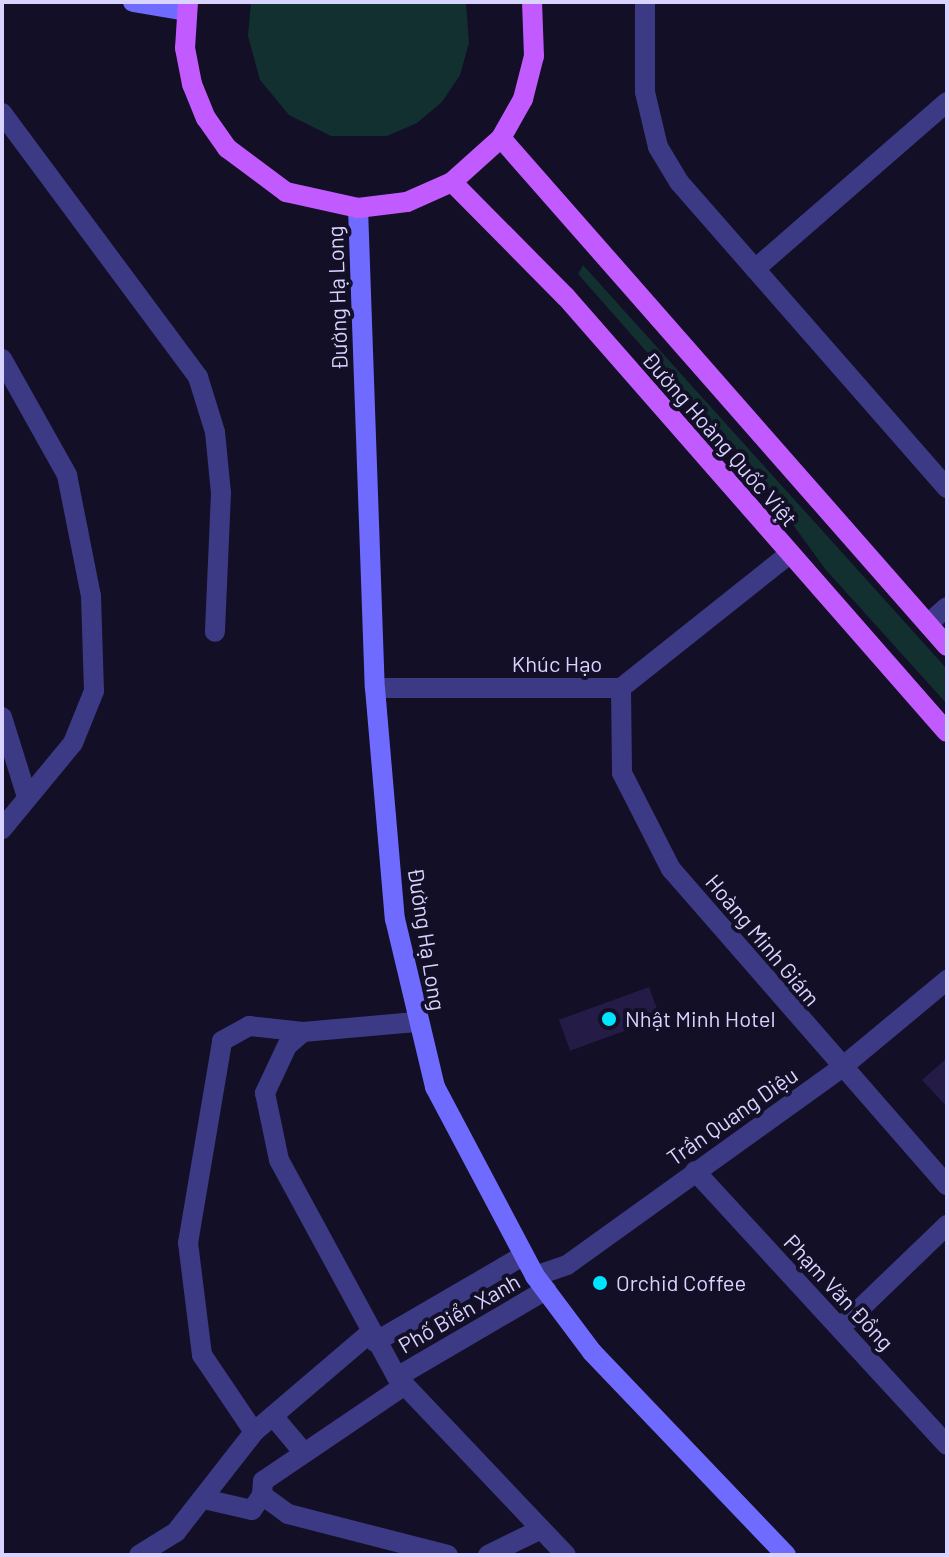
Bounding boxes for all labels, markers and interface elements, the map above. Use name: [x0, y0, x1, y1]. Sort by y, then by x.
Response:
street label: Đường Hạ Long: [321, 225, 353, 371]
street label: Đường Hoàng Quốc Việt: [637, 346, 803, 532]
street label: Khúc Hạo: [512, 651, 602, 677]
street label: Đường Hạ Long: [403, 866, 451, 1012]
street label: Hoàng Minh Giám: [700, 869, 826, 1011]
place label: Nhật Minh Hotel: [625, 1006, 776, 1032]
marker: Nhật Minh Hotel: [600, 1010, 618, 1028]
street label: Trần Quang Diệu: [662, 1061, 802, 1171]
street label: Phạm Văn Đồng: [779, 1229, 899, 1355]
street label: Phố Biển Xanh: [394, 1268, 524, 1358]
place label: Orchid Coffee: [616, 1270, 746, 1296]
marker: Orchid Coffee: [591, 1274, 609, 1292]

